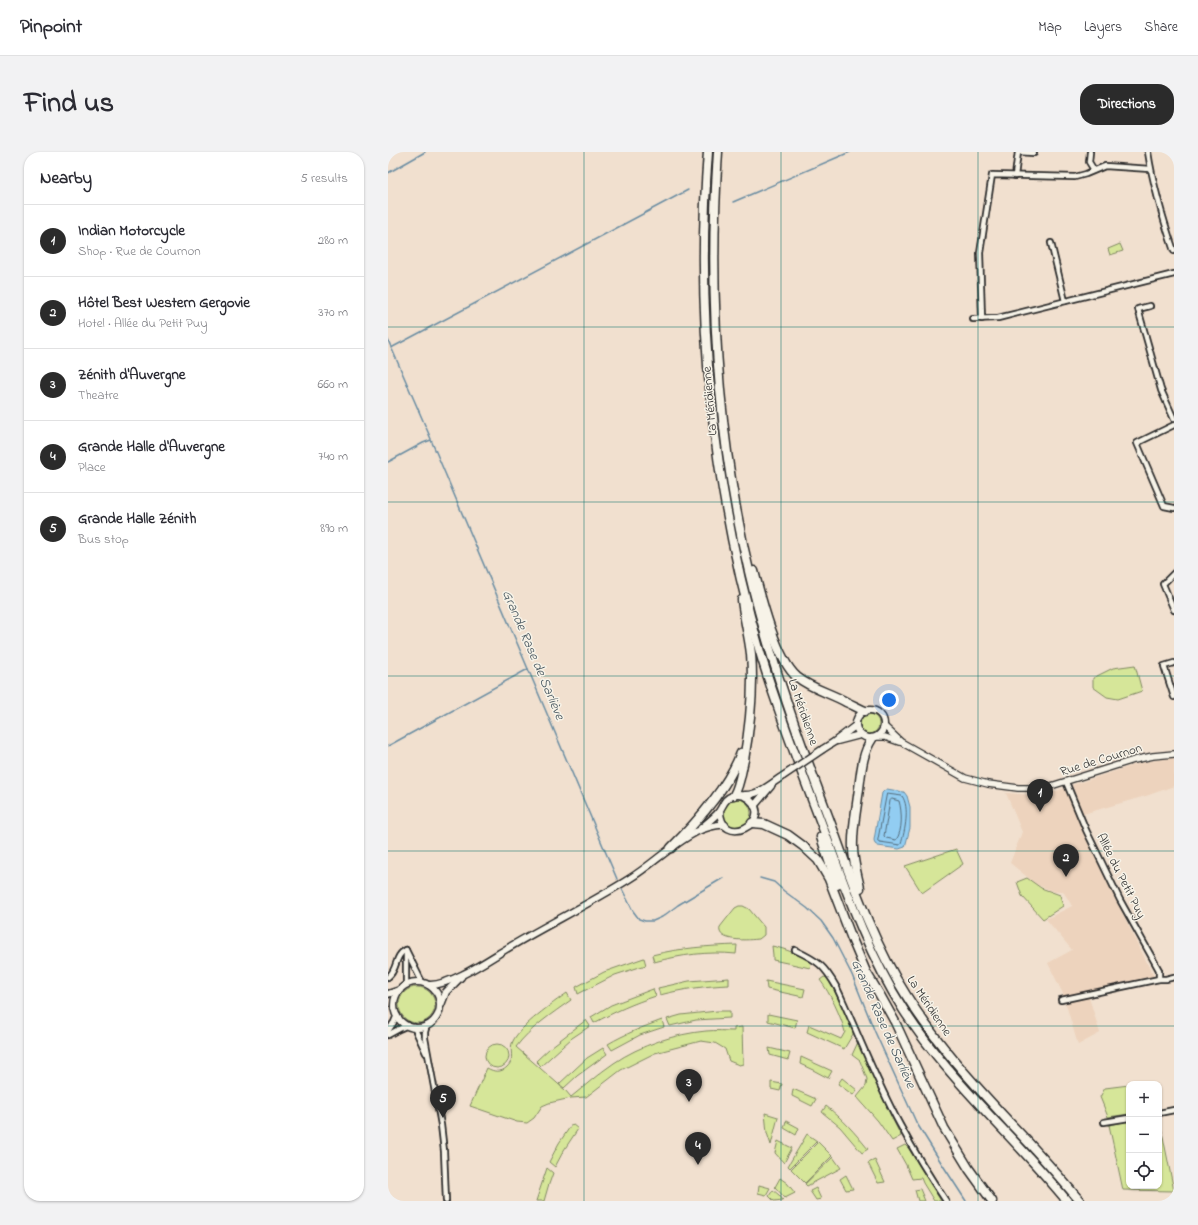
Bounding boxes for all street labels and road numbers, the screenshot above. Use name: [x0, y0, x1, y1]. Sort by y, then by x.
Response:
street label: La Méridienne: [698, 365, 722, 436]
street label: La Méridienne: [783, 676, 823, 748]
street label: Rue de Cournon: [1058, 738, 1144, 782]
street label: Allée du Petit Puy: [1090, 830, 1151, 922]
street label: La Méridienne: [902, 972, 956, 1040]

